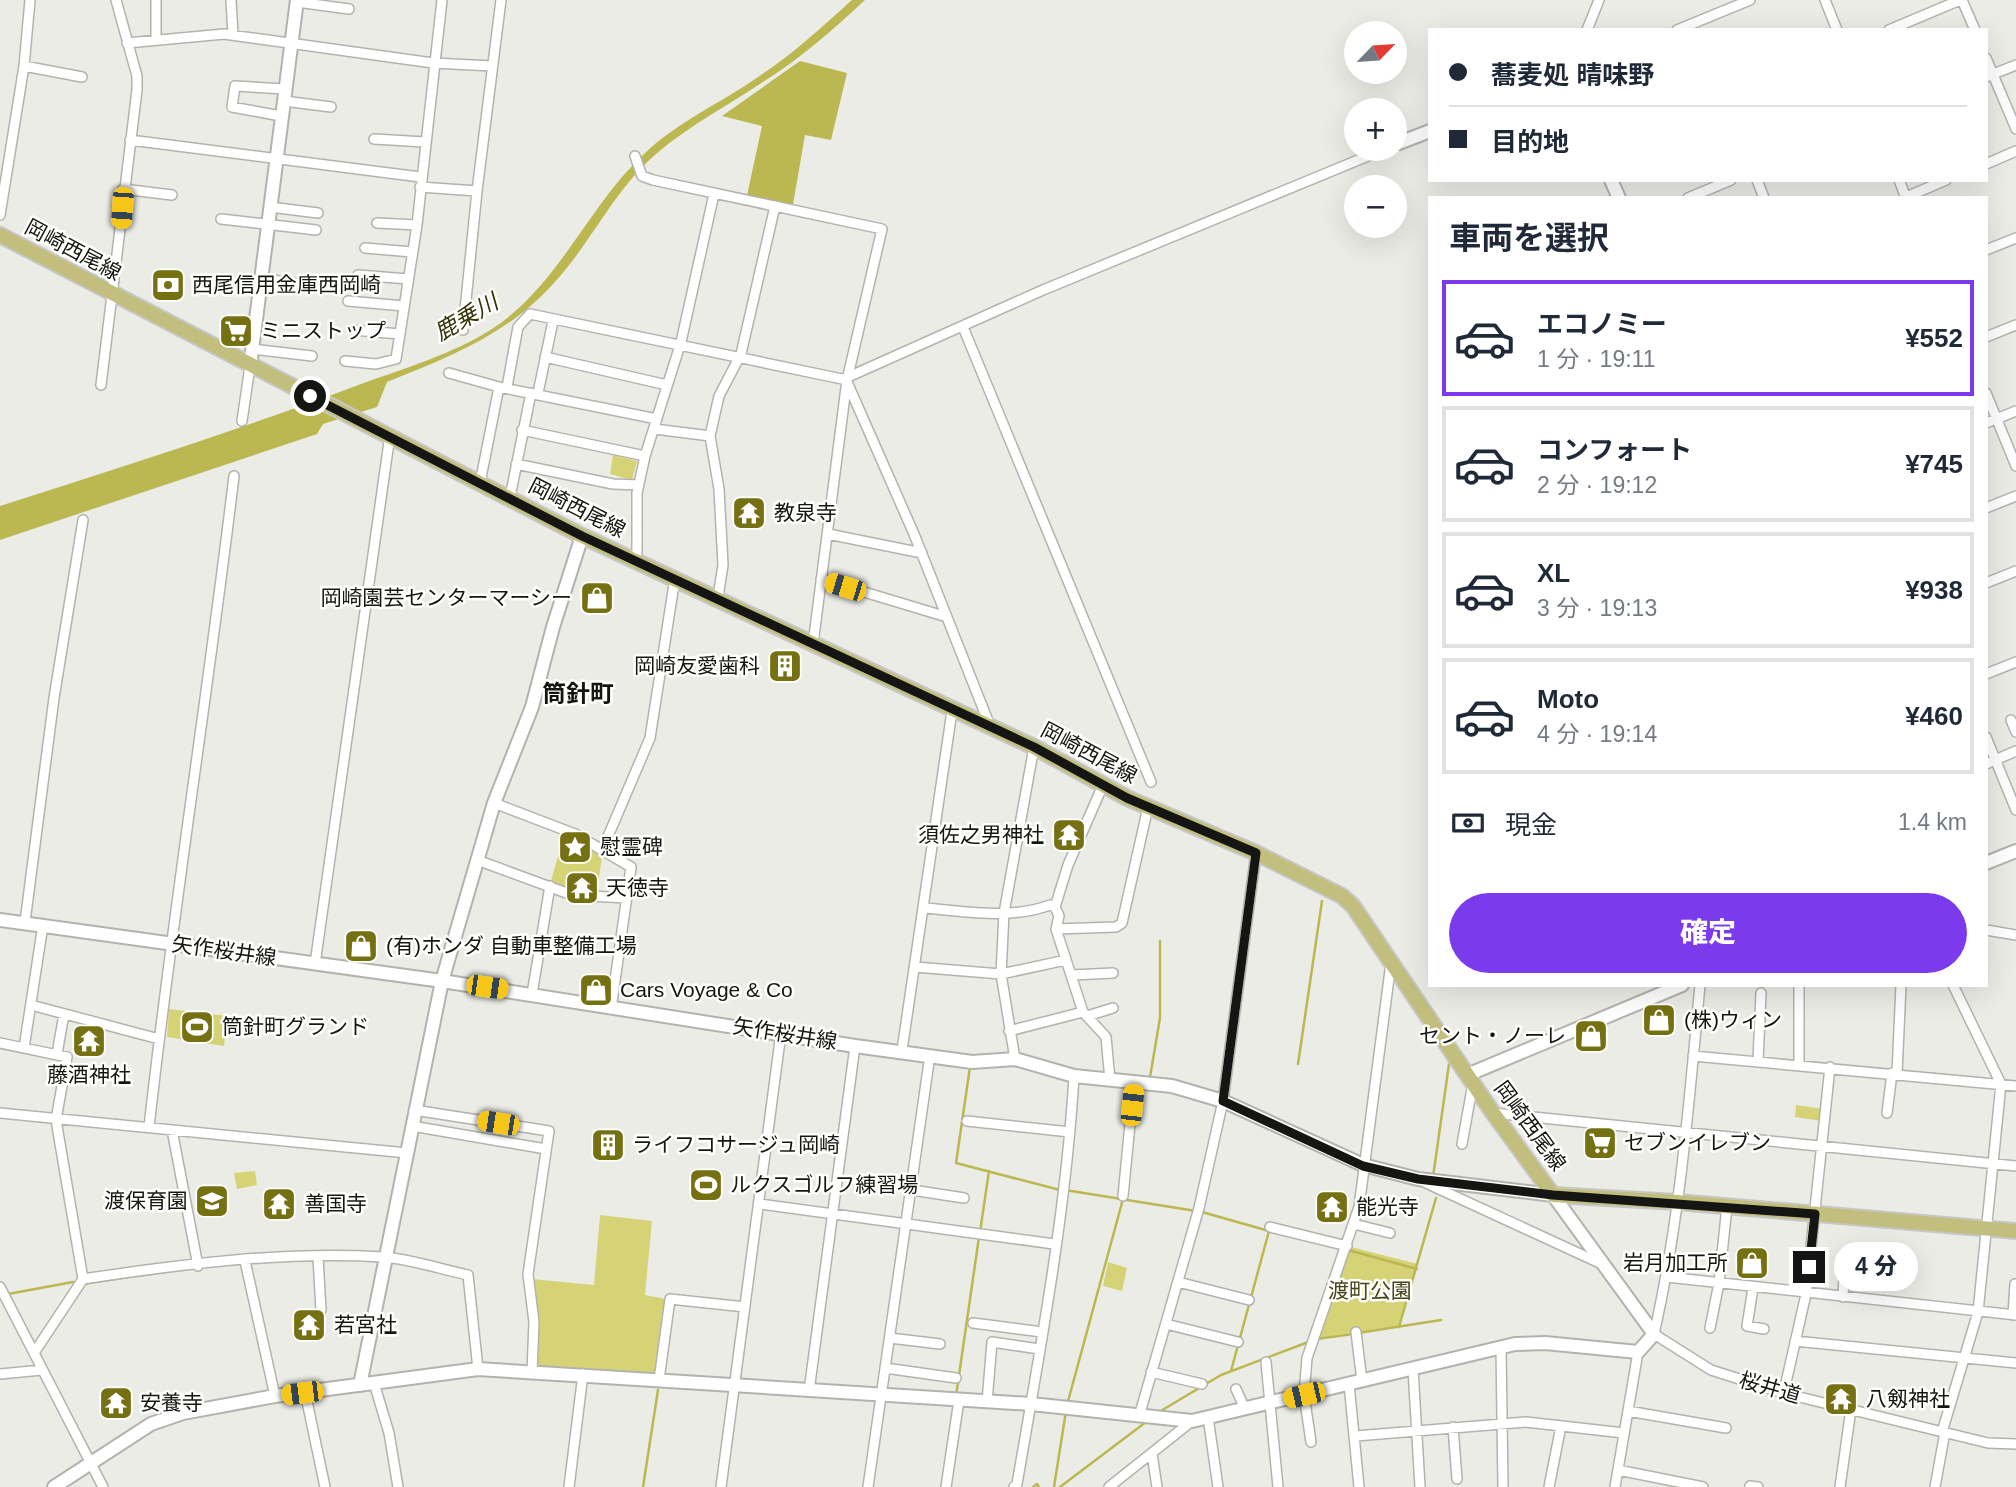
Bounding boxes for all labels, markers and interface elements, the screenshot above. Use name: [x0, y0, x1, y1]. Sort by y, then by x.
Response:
north arrow: [1344, 21, 1407, 84]
map controls: [1344, 21, 1407, 238]
text: 蕎麦処 晴味野: [1491, 60, 1654, 90]
button: +: [1344, 98, 1407, 161]
text: 目的地: [1491, 127, 1569, 157]
button: −: [1344, 175, 1407, 238]
car: [111, 186, 134, 230]
street label: 岡崎西尾線: [21, 215, 125, 284]
text: 車両を選択: [1449, 220, 1609, 256]
bank icon: 西尾信用金庫西岡崎: [149, 266, 187, 304]
place label: 西尾信用金庫西岡崎: [192, 273, 381, 296]
water label: 鹿乗川: [430, 287, 505, 346]
icon: car: [1453, 307, 1516, 370]
text: エコノミー: [1537, 309, 1667, 339]
supermarket icon: ミニストップ: [217, 312, 255, 350]
place label: ミニストップ: [260, 319, 386, 342]
text: ¥552: [1905, 323, 1963, 353]
text: 1 分 · 19:11: [1537, 346, 1655, 372]
route start: [294, 380, 326, 412]
icon: car: [1453, 433, 1516, 496]
text: コンフォート: [1537, 435, 1692, 465]
text: ¥745: [1905, 449, 1963, 479]
text: 2 分 · 19:12: [1537, 472, 1657, 498]
street label: 岡崎西尾線: [525, 473, 629, 542]
temple icon: 教泉寺: [730, 494, 768, 532]
place label: 教泉寺: [774, 501, 837, 524]
text: XL: [1537, 558, 1570, 588]
icon: car: [1453, 559, 1516, 622]
car: [822, 571, 869, 603]
text: ¥938: [1905, 575, 1963, 605]
shop icon: 岡崎園芸センターマーシー: [578, 579, 616, 617]
place label: 岡崎園芸センターマーシー: [320, 586, 572, 609]
text: 3 分 · 19:13: [1537, 595, 1657, 621]
building icon: 岡崎友愛歯科: [766, 647, 804, 685]
place label: 岡崎友愛歯科: [634, 654, 760, 677]
district label: 筒針町: [542, 680, 614, 707]
text: Moto: [1537, 684, 1599, 714]
icon: car: [1453, 685, 1516, 748]
text: ¥460: [1905, 701, 1963, 731]
street label: 岡崎西尾線: [1037, 718, 1141, 787]
text: 4 分 · 19:14: [1537, 721, 1657, 747]
icon: cash: [1449, 804, 1487, 842]
text: 1.4 km: [1898, 809, 1967, 835]
text: 現金: [1505, 810, 1557, 840]
temple icon: 須佐之男神社: [1050, 816, 1088, 854]
place label: 須佐之男神社: [918, 823, 1044, 846]
place icon: 慰霊碑: [556, 828, 594, 866]
place label: 慰霊碑: [600, 835, 663, 858]
temple icon: 天徳寺: [563, 869, 601, 907]
place label: 天徳寺: [606, 876, 669, 899]
button: 確定: [1449, 893, 1967, 973]
shop icon: (有)ホンダ 自動車整備工場: [342, 927, 380, 965]
street label: 矢作桜井線: [170, 932, 278, 969]
place label: (有)ホンダ 自動車整備工場: [386, 934, 637, 957]
shop icon: Cars Voyage & Co: [577, 971, 615, 1009]
car: [465, 974, 510, 1000]
place label: Cars Voyage & Co: [620, 978, 793, 1001]
shop icon: (株)ウィン: [1640, 1001, 1678, 1039]
sports icon: 筒針町グランド: [178, 1008, 216, 1046]
place label: (株)ウィン: [1684, 1008, 1782, 1031]
street label: 矢作桜井線: [731, 1014, 839, 1053]
place label: 筒針町グランド: [222, 1015, 369, 1038]
shop icon: セント・ノーレ: [1572, 1017, 1610, 1055]
temple icon: 藤酒神社: [70, 1022, 108, 1060]
place label: セント・ノーレ: [1419, 1024, 1566, 1047]
place label: 藤酒神社: [47, 1063, 131, 1086]
street label: 岡崎西尾線: [1490, 1076, 1571, 1175]
car: [1120, 1083, 1145, 1127]
car: [476, 1109, 521, 1137]
supermarket icon: セブンイレブン: [1581, 1124, 1619, 1162]
building icon: ライフコサージュ岡崎: [589, 1126, 627, 1164]
place label: セブンイレブン: [1624, 1131, 1771, 1154]
place label: ライフコサージュ岡崎: [632, 1133, 840, 1156]
sports icon: ルクスゴルフ練習場: [687, 1166, 725, 1204]
place label: ルクスゴルフ練習場: [730, 1173, 918, 1196]
school or university icon: 渡保育園: [193, 1182, 231, 1220]
temple icon: 善国寺: [260, 1185, 298, 1223]
temple icon: 能光寺: [1313, 1188, 1351, 1226]
place label: 渡保育園: [104, 1189, 188, 1212]
place label: 善国寺: [304, 1192, 367, 1215]
place label: 能光寺: [1356, 1195, 1419, 1218]
callout: 4 分: [1834, 1242, 1918, 1292]
shop icon: 岩月加工所: [1733, 1244, 1771, 1282]
place label: 岩月加工所: [1623, 1251, 1728, 1274]
route end: [1793, 1251, 1825, 1283]
text: 4 分: [1855, 1253, 1897, 1279]
park label: 渡町公園: [1328, 1279, 1412, 1302]
temple icon: 若宮社: [290, 1306, 328, 1344]
place label: 若宮社: [334, 1313, 397, 1336]
street label: 桜井道: [1737, 1368, 1804, 1407]
car: [280, 1380, 325, 1406]
car: [1282, 1380, 1327, 1410]
temple icon: 八剱神社: [1822, 1380, 1860, 1418]
temple icon: 安養寺: [97, 1384, 135, 1422]
place label: 八剱神社: [1866, 1387, 1950, 1410]
place label: 安養寺: [140, 1391, 203, 1414]

